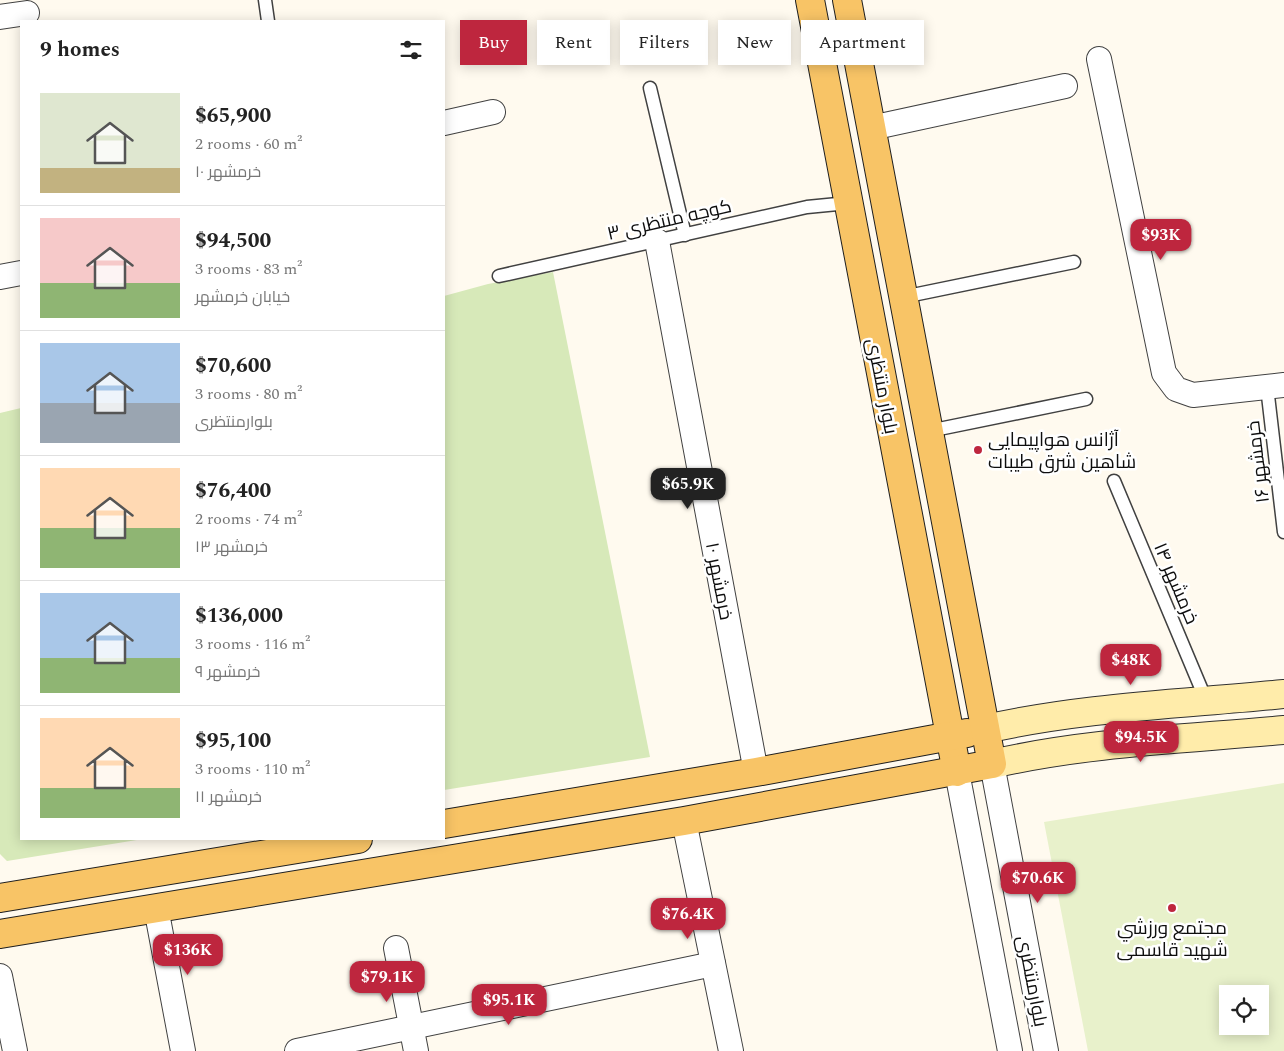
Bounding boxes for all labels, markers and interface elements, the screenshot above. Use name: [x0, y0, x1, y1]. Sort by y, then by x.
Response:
chip: Buy: [460, 20, 527, 65]
chip: Rent: [537, 20, 610, 65]
chip: Filters: [620, 20, 708, 65]
chip: New: [718, 20, 791, 65]
chip: Apartment: [801, 20, 924, 65]
text: 9 homes: [40, 34, 120, 66]
icon: filters: [397, 36, 425, 64]
text: $65,900: [195, 100, 271, 132]
icon: home: [80, 113, 140, 173]
text: 2 rooms · 60 m²: [195, 132, 302, 156]
text: خرمشهر ۱۰: [195, 160, 261, 184]
street label: کوچه منتظری ۳: [604, 192, 735, 249]
pin: $93K: [1131, 218, 1191, 261]
text: $93K: [1141, 223, 1181, 247]
text: $94,500: [195, 225, 271, 257]
icon: home: [80, 238, 140, 298]
text: 3 rooms · 83 m²: [195, 257, 302, 281]
text: خیابان خرمشهر: [195, 285, 290, 309]
street label: بلوار منتظری: [858, 336, 905, 437]
text: $70,600: [195, 350, 271, 382]
icon: home: [80, 363, 140, 423]
text: 3 rooms · 80 m²: [195, 382, 302, 406]
text: بلوارمنتظری: [195, 410, 273, 434]
street label: خرمشهر ۱۶: [1239, 419, 1278, 505]
place label: آژانس هواپیمایی شاهین شرق طیبات: [988, 426, 1136, 477]
marker: آژانس هواپیمایی شاهین شرق طیبات: [972, 444, 984, 456]
pin: $65.9K: [647, 468, 729, 510]
text: $65.9K: [662, 472, 714, 496]
text: $76,400: [195, 475, 271, 507]
icon: home: [80, 488, 140, 548]
text: 2 rooms · 74 m²: [195, 507, 302, 531]
text: خرمشهر ۱۳: [195, 535, 268, 559]
street label: خرمشهر ۱۴: [1145, 538, 1206, 629]
street label: خرمشهر ۱۰: [697, 540, 740, 623]
text: $136,000: [195, 600, 283, 632]
icon: home: [80, 613, 140, 673]
text: 3 rooms · 116 m²: [195, 632, 310, 656]
pin: $48K: [1101, 644, 1161, 686]
text: $48K: [1111, 648, 1151, 672]
text: خرمشهر ۹: [195, 660, 260, 684]
pin: $94.5K: [1100, 720, 1182, 763]
text: $95,100: [195, 725, 271, 757]
text: $94.5K: [1115, 725, 1167, 749]
icon: home: [80, 738, 140, 798]
text: 3 rooms · 110 m²: [195, 757, 310, 781]
text: خرمشهر ۱۱: [195, 785, 262, 809]
pin: $70.6K: [997, 862, 1079, 904]
text: $70.6K: [1012, 866, 1064, 890]
pin: $76.4K: [647, 898, 729, 940]
text: $76.4K: [662, 902, 714, 926]
marker: مجتمع ورزشي شهید قاسمی: [1166, 902, 1178, 914]
place label: مجتمع ورزشي شهید قاسمی: [1116, 914, 1228, 965]
street label: بلوارمنتظری: [1008, 933, 1055, 1029]
pin: $136K: [153, 934, 223, 976]
text: $136K: [164, 938, 212, 962]
pin: $79.1K: [346, 960, 428, 1003]
text: $79.1K: [361, 965, 413, 989]
pin: $95.1K: [468, 984, 550, 1026]
map controls: [1219, 985, 1269, 1035]
button: locate: [1219, 985, 1269, 1035]
text: $95.1K: [483, 988, 535, 1012]

